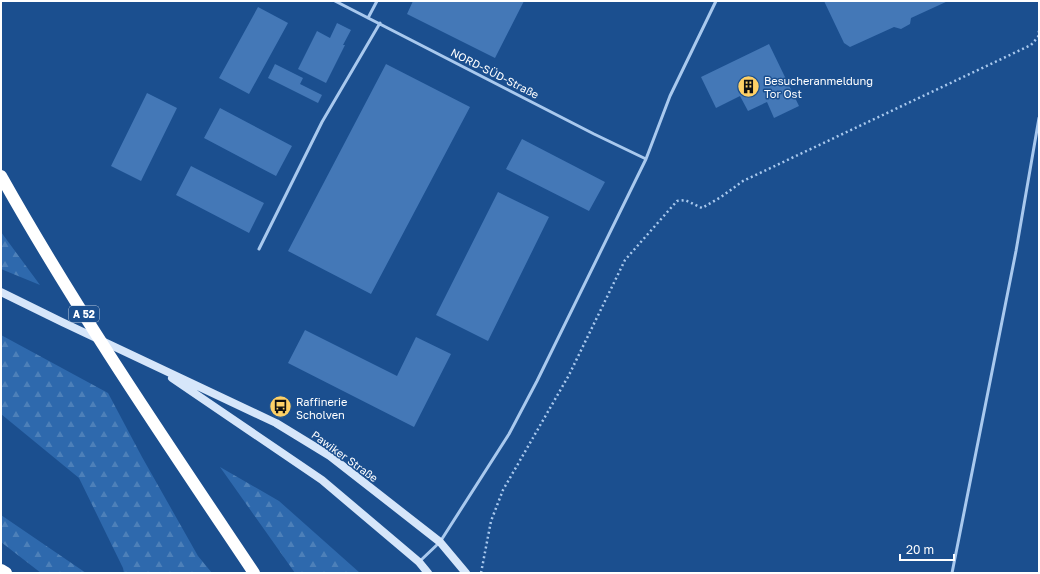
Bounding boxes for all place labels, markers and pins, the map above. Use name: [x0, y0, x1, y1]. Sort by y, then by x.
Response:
building icon: Besucheranmeldung Tor Ost: [735, 73, 761, 99]
place label: Besucheranmeldung Tor Ost: [764, 74, 873, 100]
bus stop icon: Raffinerie Scholven: [268, 394, 294, 420]
place label: Raffinerie Scholven: [296, 395, 347, 421]

